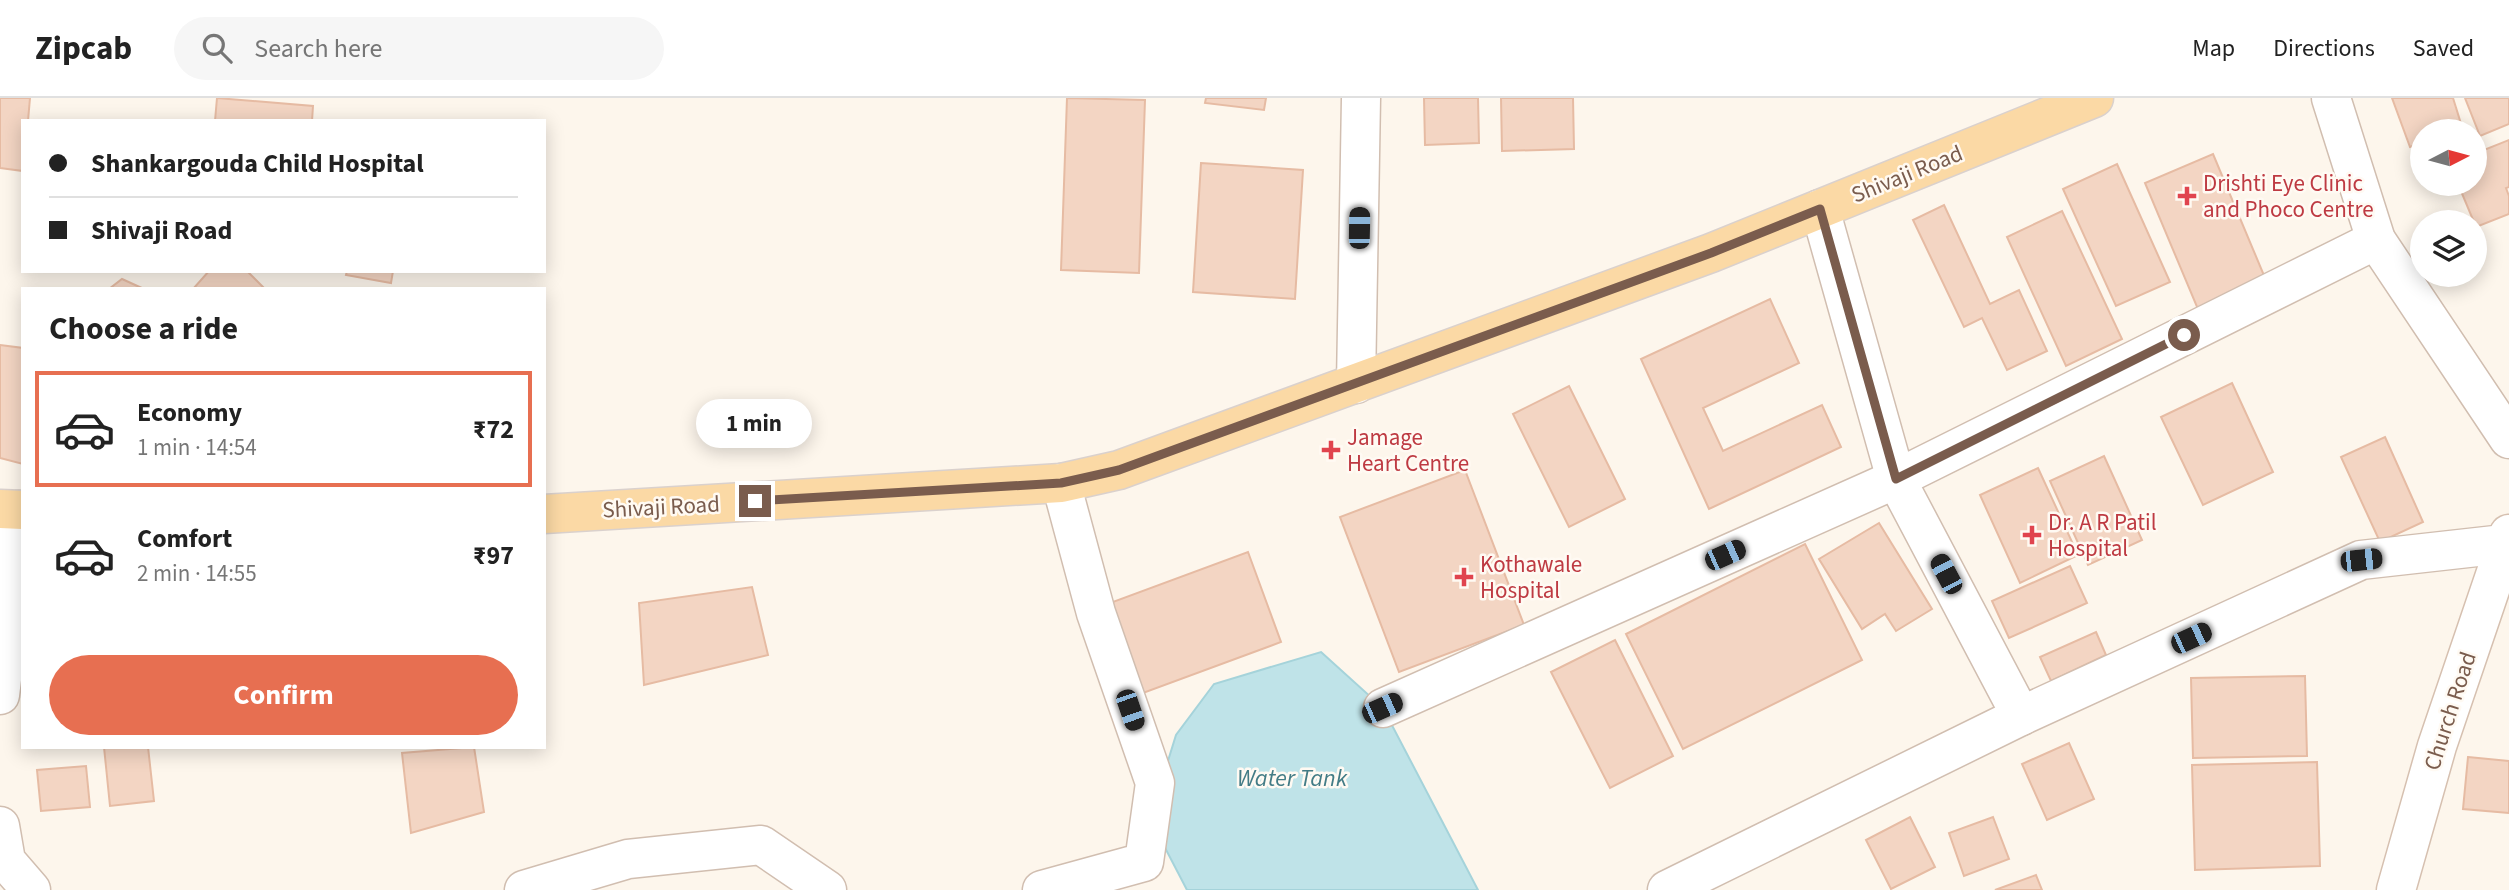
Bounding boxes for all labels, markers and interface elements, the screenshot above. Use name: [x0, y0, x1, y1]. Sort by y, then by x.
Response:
search box: [174, 17, 664, 80]
text: Zipcab: [35, 25, 132, 72]
icon: search: [198, 29, 236, 67]
text: Search here: [254, 30, 382, 67]
text: Map: [2192, 31, 2235, 66]
text: Directions: [2273, 31, 2375, 66]
text: Saved: [2413, 31, 2474, 66]
north arrow: [2410, 119, 2487, 196]
map controls: [2410, 119, 2487, 287]
street label: Shivaji Road: [1846, 137, 1968, 211]
text: Shankargouda Child Hospital: [91, 145, 424, 182]
place label: Drishti Eye Clinic and Phoco Centre: [2203, 167, 2374, 226]
marker: Drishti Eye Clinic and Phoco Centre: [2177, 186, 2197, 206]
car: [1349, 207, 1370, 249]
button: layers: [2410, 210, 2487, 287]
text: Shivaji Road: [91, 212, 232, 249]
text: Choose a ride: [49, 306, 238, 352]
route start: [2168, 319, 2200, 351]
text: Economy: [137, 394, 242, 431]
icon: car: [53, 398, 116, 461]
callout: 1 min: [697, 400, 813, 448]
text: 1 min: [726, 407, 782, 440]
text: ₹72: [473, 411, 514, 448]
place label: Jamage Heart Centre: [1347, 421, 1469, 480]
text: 1 min · 14:54: [137, 431, 257, 464]
marker: Jamage Heart Centre: [1321, 440, 1341, 460]
route end: [739, 485, 771, 517]
street label: Shivaji Road: [601, 487, 721, 527]
place label: Dr. A R Patil Hospital: [2048, 506, 2157, 565]
text: Comfort: [137, 520, 232, 557]
icon: car: [53, 524, 116, 587]
marker: Dr. A R Patil Hospital: [2022, 525, 2042, 545]
text: ₹97: [473, 537, 514, 574]
car: [1702, 537, 1749, 573]
car: [2340, 547, 2383, 573]
place label: Kothawale Hospital: [1480, 548, 1582, 607]
car: [1927, 551, 1966, 597]
text: 2 min · 14:55: [137, 557, 257, 590]
marker: Kothawale Hospital: [1454, 567, 1474, 587]
car: [2168, 620, 2215, 656]
street label: Church Road: [2415, 647, 2485, 775]
button: Confirm: [49, 655, 518, 735]
car: [1114, 687, 1147, 733]
car: [1359, 690, 1406, 726]
water label: Water Tank: [1237, 761, 1348, 796]

